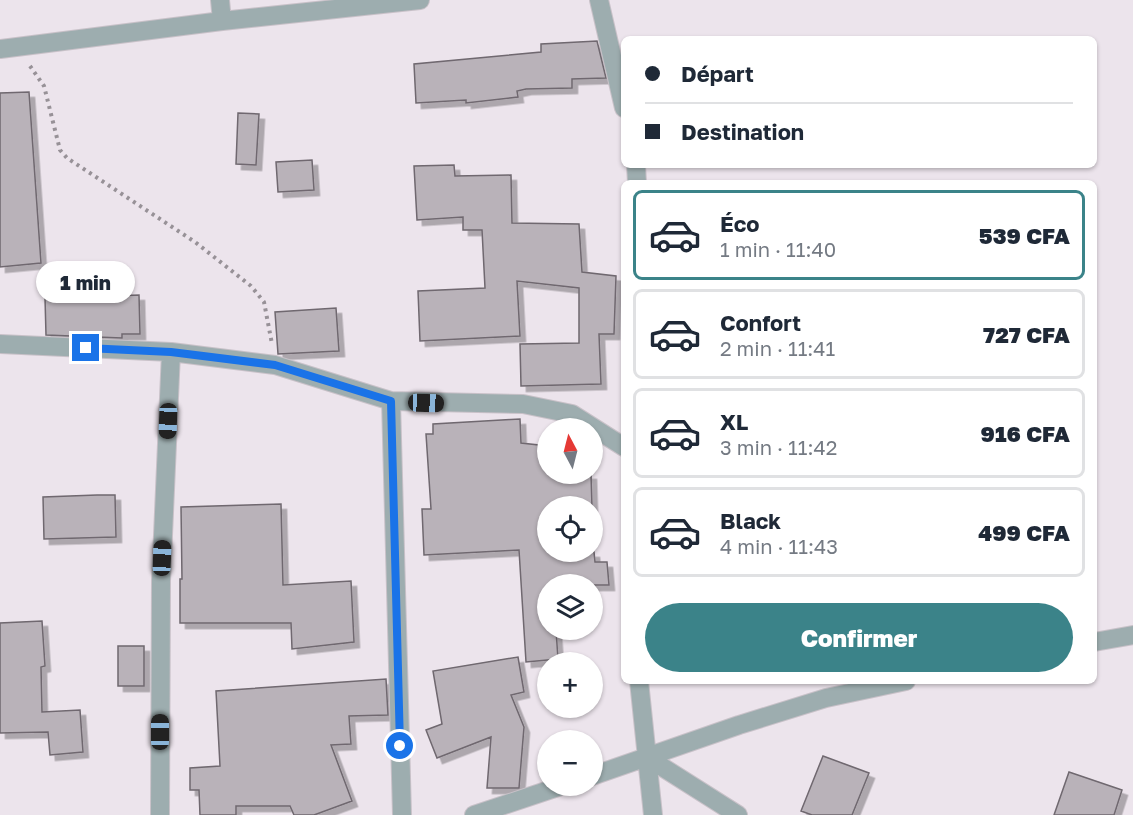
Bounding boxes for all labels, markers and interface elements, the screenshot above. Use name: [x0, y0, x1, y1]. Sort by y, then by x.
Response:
text: Départ: [681, 60, 754, 87]
text: Destination: [681, 118, 804, 145]
icon: car: [648, 208, 702, 262]
text: Éco: [720, 210, 759, 237]
text: 539 CFA: [979, 222, 1070, 249]
text: 1 min · 11:40: [720, 237, 836, 261]
callout: 1 min: [36, 261, 136, 303]
text: 1 min: [60, 270, 111, 294]
icon: car: [648, 307, 702, 361]
text: Confort: [720, 309, 801, 336]
text: 727 CFA: [983, 321, 1070, 348]
route end: [72, 334, 99, 361]
text: 2 min · 11:41: [720, 336, 835, 360]
car: [408, 393, 444, 413]
car: [158, 403, 178, 439]
icon: car: [648, 406, 702, 460]
text: XL: [720, 408, 748, 435]
north arrow: [537, 418, 603, 484]
map controls: [537, 418, 603, 796]
text: 916 CFA: [981, 420, 1070, 447]
text: 3 min · 11:42: [720, 435, 837, 459]
button: locate: [537, 496, 603, 562]
icon: car: [648, 505, 702, 559]
text: Black: [720, 507, 781, 534]
text: 499 CFA: [978, 519, 1070, 546]
text: 4 min · 11:43: [720, 534, 838, 558]
car: [152, 540, 172, 576]
button: layers: [537, 574, 603, 640]
button: Confirmer: [645, 603, 1073, 672]
button: +: [537, 652, 603, 718]
car: [151, 714, 169, 750]
button: −: [537, 730, 603, 796]
route start: [386, 732, 413, 759]

